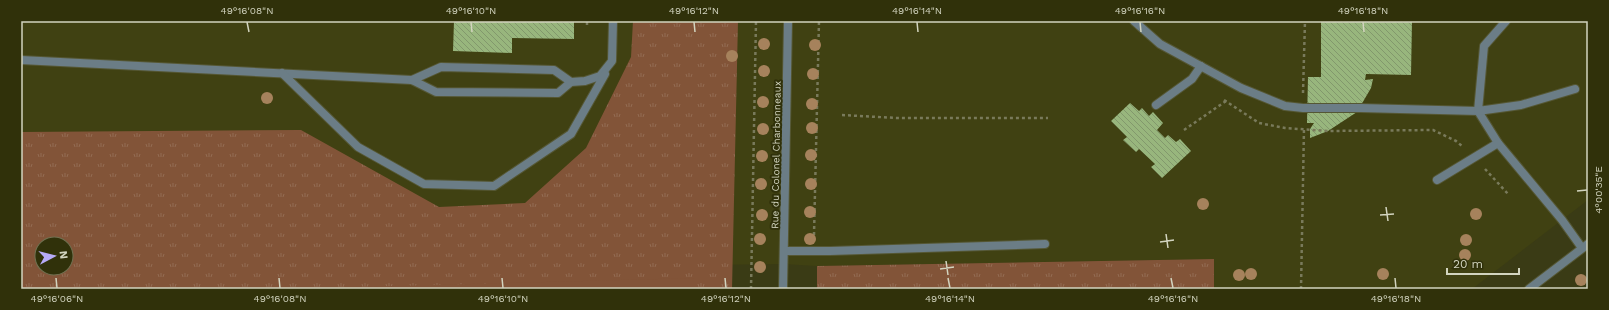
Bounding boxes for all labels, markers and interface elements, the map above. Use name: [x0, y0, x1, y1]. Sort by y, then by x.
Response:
text: 49°16'08"N: [221, 5, 273, 16]
text: 49°16'10"N: [446, 5, 496, 16]
text: 49°16'12"N: [669, 5, 719, 16]
text: 49°16'14"N: [892, 5, 942, 16]
text: 49°16'16"N: [1115, 5, 1165, 16]
text: 49°16'18"N: [1338, 5, 1388, 16]
street label: Rue du Colonel Charbonneaux: [769, 81, 783, 229]
text: 4°00'35"E: [1593, 166, 1604, 214]
north arrow: [34, 236, 74, 276]
text: N: [56, 250, 70, 260]
scale bar: [1447, 250, 1519, 276]
text: 20 m: [1453, 257, 1483, 271]
text: 49°16'06"N: [31, 293, 83, 304]
text: 49°16'08"N: [254, 293, 306, 304]
text: 49°16'10"N: [478, 293, 528, 304]
text: 49°16'12"N: [701, 293, 751, 304]
text: 49°16'14"N: [925, 293, 975, 304]
text: 49°16'16"N: [1148, 293, 1198, 304]
text: 49°16'18"N: [1371, 293, 1421, 304]

